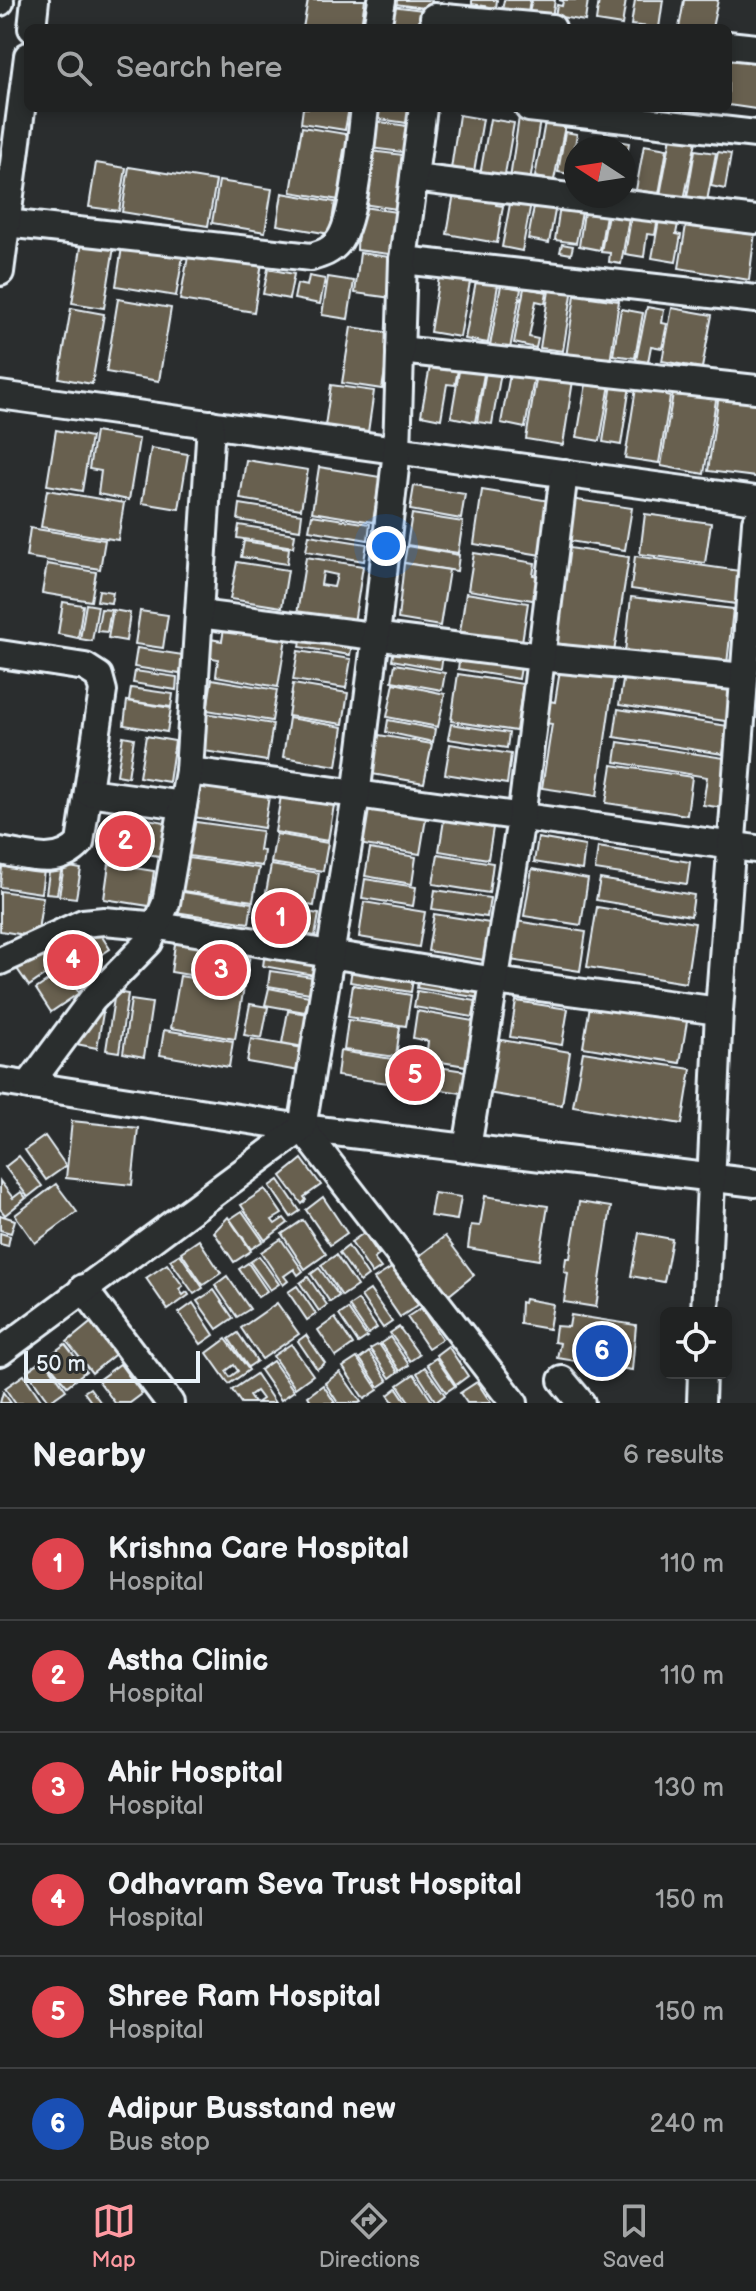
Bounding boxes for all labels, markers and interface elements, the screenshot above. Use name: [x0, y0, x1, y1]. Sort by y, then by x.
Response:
search box: [24, 24, 732, 112]
icon: search: [52, 46, 96, 90]
text: Search here: [116, 50, 282, 86]
north arrow: [564, 136, 636, 208]
your location: [366, 526, 406, 566]
pin: 2: [99, 811, 151, 871]
pin: 1: [255, 888, 307, 948]
pin: 4: [47, 930, 99, 990]
pin: 3: [195, 940, 247, 1000]
pin: 5: [389, 1045, 441, 1105]
map controls: [660, 1307, 732, 1379]
button: locate: [660, 1307, 732, 1379]
pin: 6: [576, 1321, 628, 1381]
scale bar: [24, 1347, 200, 1383]
text: 50 m: [36, 1351, 86, 1378]
text: Nearby: [32, 1435, 146, 1476]
text: 6 results: [623, 1440, 724, 1471]
text: Krishna Care Hospital: [108, 1531, 409, 1567]
text: 1: [53, 1549, 63, 1580]
text: 110 m: [660, 1549, 724, 1580]
text: Hospital: [108, 1567, 204, 1598]
text: Astha Clinic: [108, 1643, 269, 1679]
text: 2: [50, 1661, 66, 1692]
text: 110 m: [660, 1661, 724, 1692]
text: Hospital: [108, 1679, 204, 1710]
text: Ahir Hospital: [108, 1755, 283, 1791]
text: 3: [50, 1773, 66, 1804]
text: 130 m: [654, 1773, 724, 1804]
text: Hospital: [108, 1791, 204, 1822]
text: Odhavram Seva Trust Hospital: [108, 1867, 522, 1903]
text: 4: [50, 1885, 66, 1916]
text: 150 m: [655, 1885, 724, 1916]
text: Hospital: [108, 1903, 204, 1934]
text: Shree Ram Hospital: [108, 1979, 381, 2015]
text: 5: [50, 1997, 66, 2028]
text: 150 m: [655, 1997, 724, 2028]
text: Hospital: [108, 2015, 204, 2046]
text: Adipur Busstand new: [108, 2091, 396, 2127]
text: 6: [50, 2109, 66, 2140]
text: 240 m: [649, 2109, 724, 2140]
text: Bus stop: [108, 2127, 210, 2158]
tab: Map: [91, 2199, 136, 2274]
tab: Directions: [319, 2199, 420, 2274]
tab: Saved: [603, 2199, 665, 2274]

